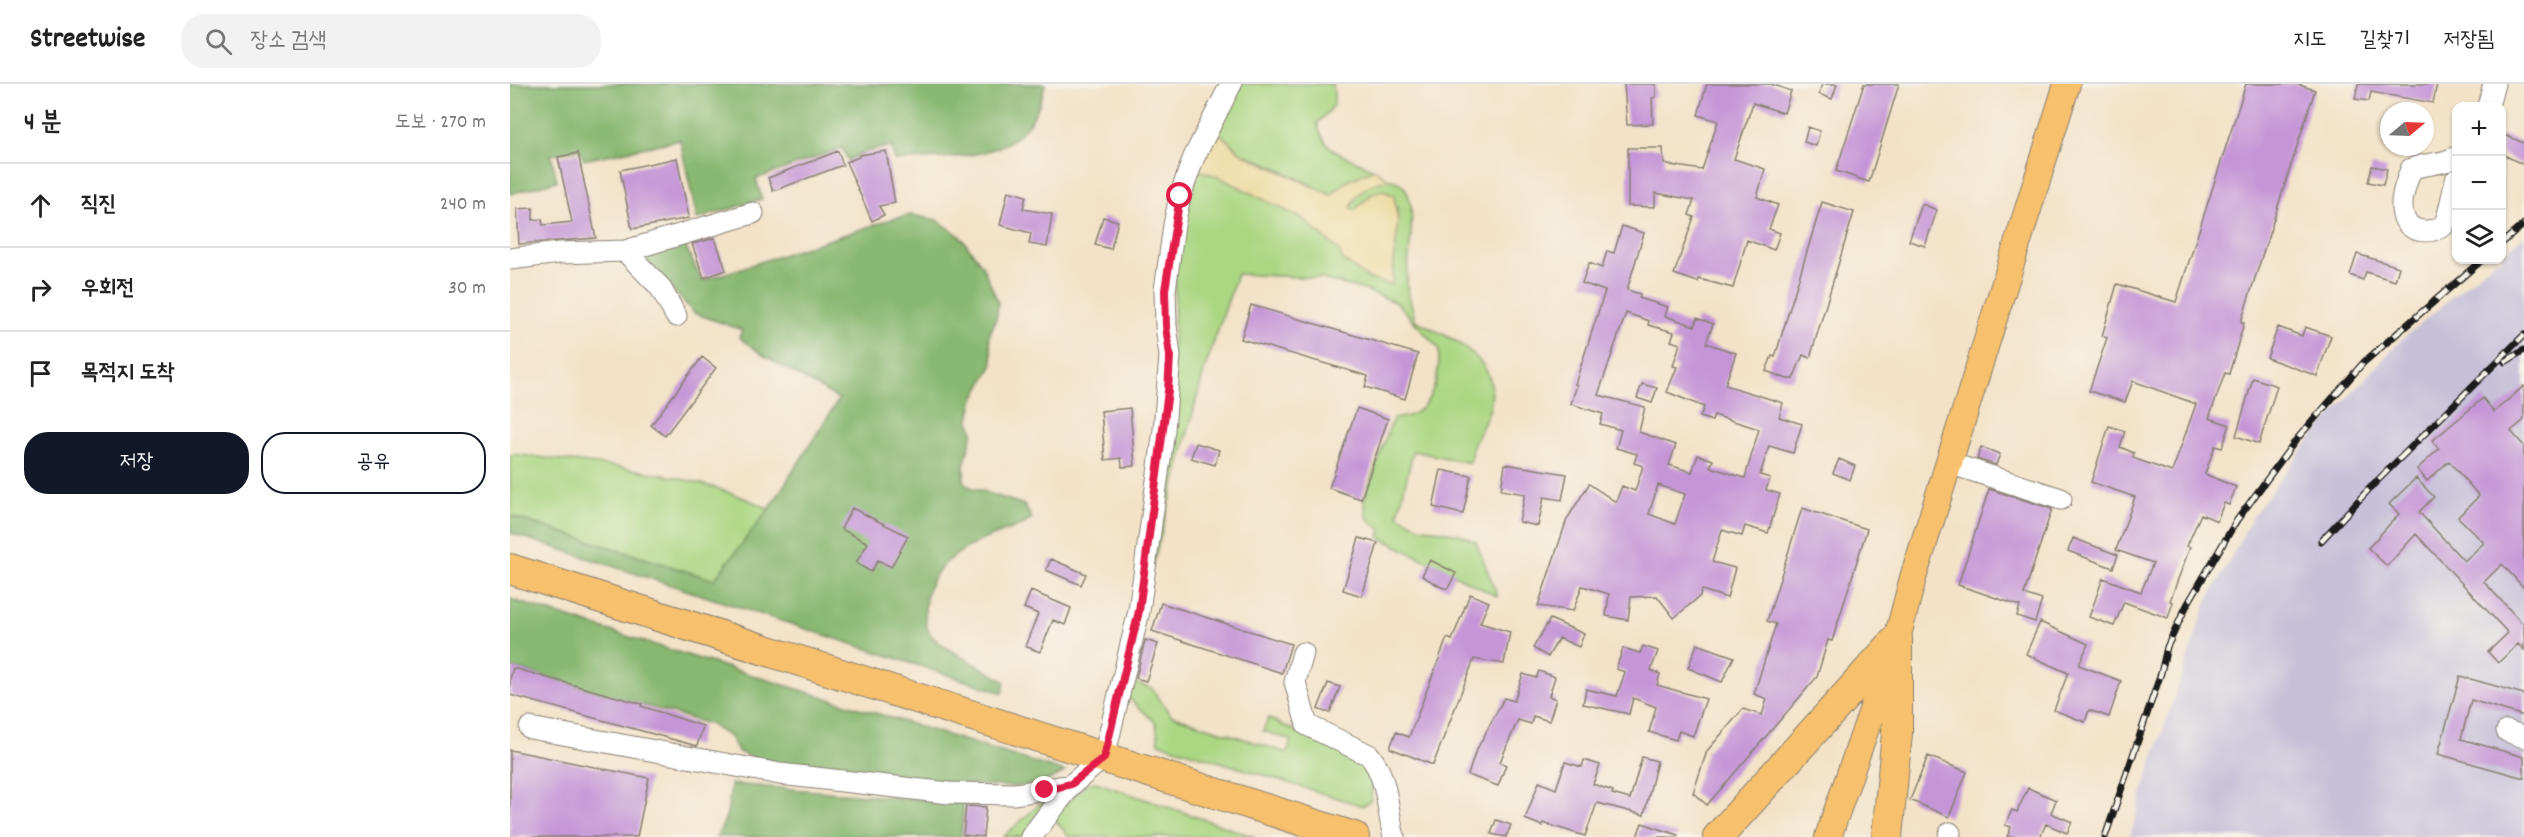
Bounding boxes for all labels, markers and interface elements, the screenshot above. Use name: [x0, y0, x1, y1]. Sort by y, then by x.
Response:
search box: [181, 14, 601, 68]
text: Streetwise: [30, 21, 145, 61]
icon: search: [202, 25, 235, 58]
text: 장소 검색: [250, 26, 326, 57]
text: 지도: [2293, 26, 2327, 56]
text: 길찾기: [2360, 26, 2410, 56]
text: 저장됨: [2443, 26, 2494, 56]
north arrow: [2380, 102, 2434, 156]
map controls: [2452, 102, 2506, 264]
button: +: [2452, 102, 2506, 156]
text: 4 분: [24, 105, 62, 142]
text: 도보 · 270 m: [394, 109, 486, 137]
button: −: [2452, 156, 2506, 210]
route start: [1166, 182, 1192, 208]
icon: ahead: [24, 189, 57, 222]
text: 직진: [81, 190, 116, 221]
text: 240 m: [440, 191, 486, 219]
button: layers: [2452, 210, 2506, 264]
icon: right: [24, 273, 57, 306]
text: 우회전: [81, 274, 134, 305]
text: 30 m: [448, 275, 486, 303]
icon: arrive: [24, 357, 57, 390]
text: 목적지 도착: [81, 358, 175, 389]
button: 저장: [24, 432, 249, 494]
button: 공유: [261, 432, 486, 494]
route end: [1031, 776, 1057, 802]

